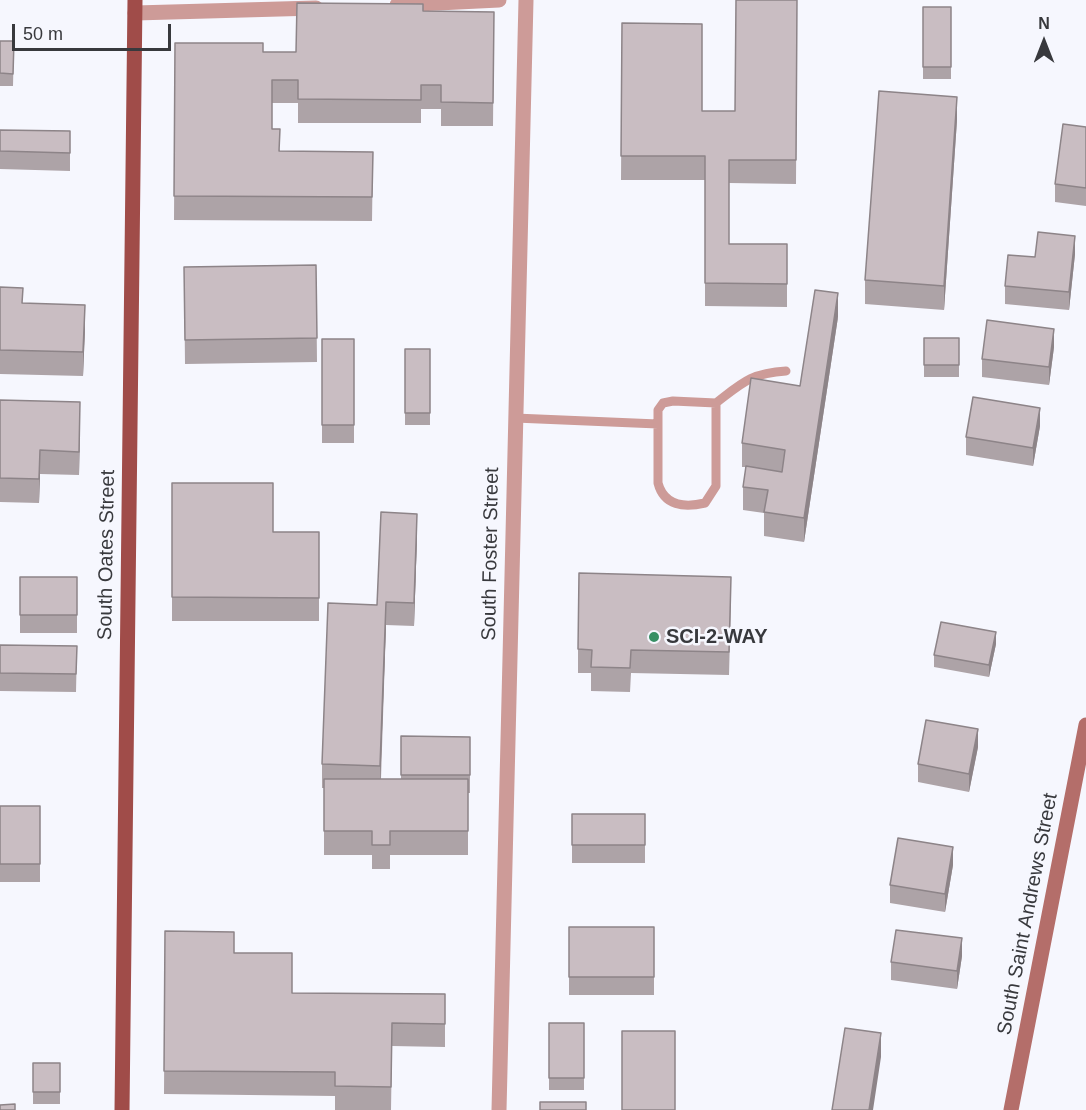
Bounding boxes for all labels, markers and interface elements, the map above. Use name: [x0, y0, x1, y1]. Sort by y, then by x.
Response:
scale bar: [15, 12, 174, 50]
north arrow: [1014, 12, 1074, 72]
text: N: [1038, 15, 1050, 32]
text: 50 m: [23, 24, 63, 44]
street label: South Foster Street: [477, 467, 505, 641]
street label: South Oates Street: [94, 470, 120, 640]
place label: SCI-2-WAY: [666, 625, 768, 649]
marker: SCI-2-WAY: [647, 630, 661, 644]
street label: South Saint Andrews Street: [993, 791, 1063, 1037]

